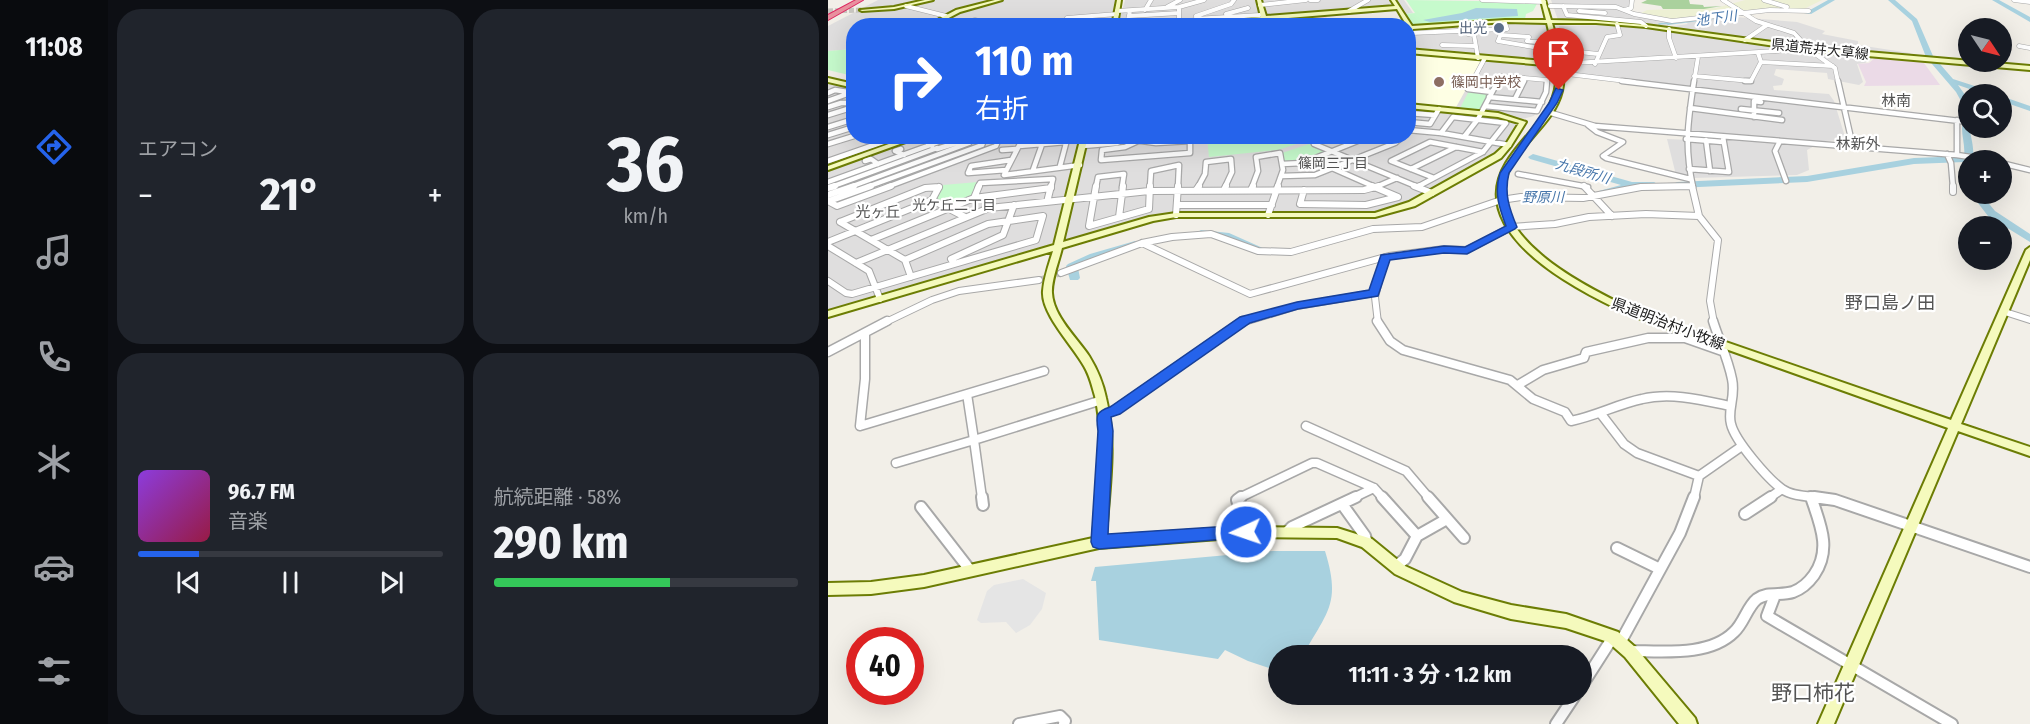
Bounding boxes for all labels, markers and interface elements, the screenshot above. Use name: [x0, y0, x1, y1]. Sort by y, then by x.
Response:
water label: 池下川: [1694, 7, 1740, 29]
north arrow: [1958, 18, 2012, 72]
map controls: [1958, 18, 2012, 270]
place label: 出光: [1459, 20, 1487, 37]
marker: 出光: [1492, 21, 1506, 35]
pin: [1533, 28, 1584, 90]
text: 11:08: [25, 31, 83, 63]
text: 110 m: [975, 36, 1074, 86]
street label: 県道荒井大草線: [1770, 36, 1870, 63]
icon: arrive: [1542, 37, 1575, 70]
icon: right: [876, 42, 954, 120]
place label: 篠岡中学校: [1451, 74, 1521, 91]
marker: 篠岡中学校: [1432, 75, 1446, 89]
button: search: [1958, 84, 2012, 138]
district label: 林南: [1881, 92, 1911, 110]
text: 右折: [975, 93, 1029, 125]
text: 36: [607, 118, 685, 212]
icon: directions: [33, 126, 75, 168]
district label: 林新外: [1835, 135, 1881, 153]
text: エアコン: [138, 137, 218, 161]
button: +: [1958, 150, 2012, 204]
district label: 篠岡三丁目: [1298, 155, 1368, 172]
water label: 九段所川: [1554, 156, 1614, 188]
text: 21°: [260, 168, 320, 222]
text: −: [138, 176, 153, 216]
text: +: [427, 176, 443, 216]
water label: 野原川: [1522, 189, 1566, 206]
district label: 光ケ丘二丁目: [912, 197, 996, 214]
district label: 光ヶ丘: [855, 203, 901, 221]
text: km/h: [623, 204, 668, 228]
button: −: [1958, 216, 2012, 270]
icon: music: [33, 231, 75, 273]
district label: 野口島ノ田: [1845, 292, 1935, 314]
street label: 県道明治村小牧線: [1609, 294, 1727, 354]
icon: phone: [33, 336, 75, 378]
icon: climate: [33, 441, 75, 483]
text: 96.7 FM: [228, 478, 295, 505]
text: 航続距離 · 58%: [494, 485, 621, 509]
position arrow: [1214, 500, 1278, 564]
text: 音楽: [228, 509, 268, 533]
text: 290 km: [494, 516, 629, 570]
icon: car: [33, 546, 75, 588]
icon: previous: [172, 566, 205, 599]
icon: pause: [274, 566, 307, 599]
icon: next: [375, 566, 408, 599]
speed limit sign: 40: [846, 627, 924, 705]
icon: filters: [33, 650, 75, 692]
text: 11:11 · 3 分 · 1.2 km: [1348, 661, 1512, 688]
district label: 野口柿花: [1771, 680, 1855, 706]

